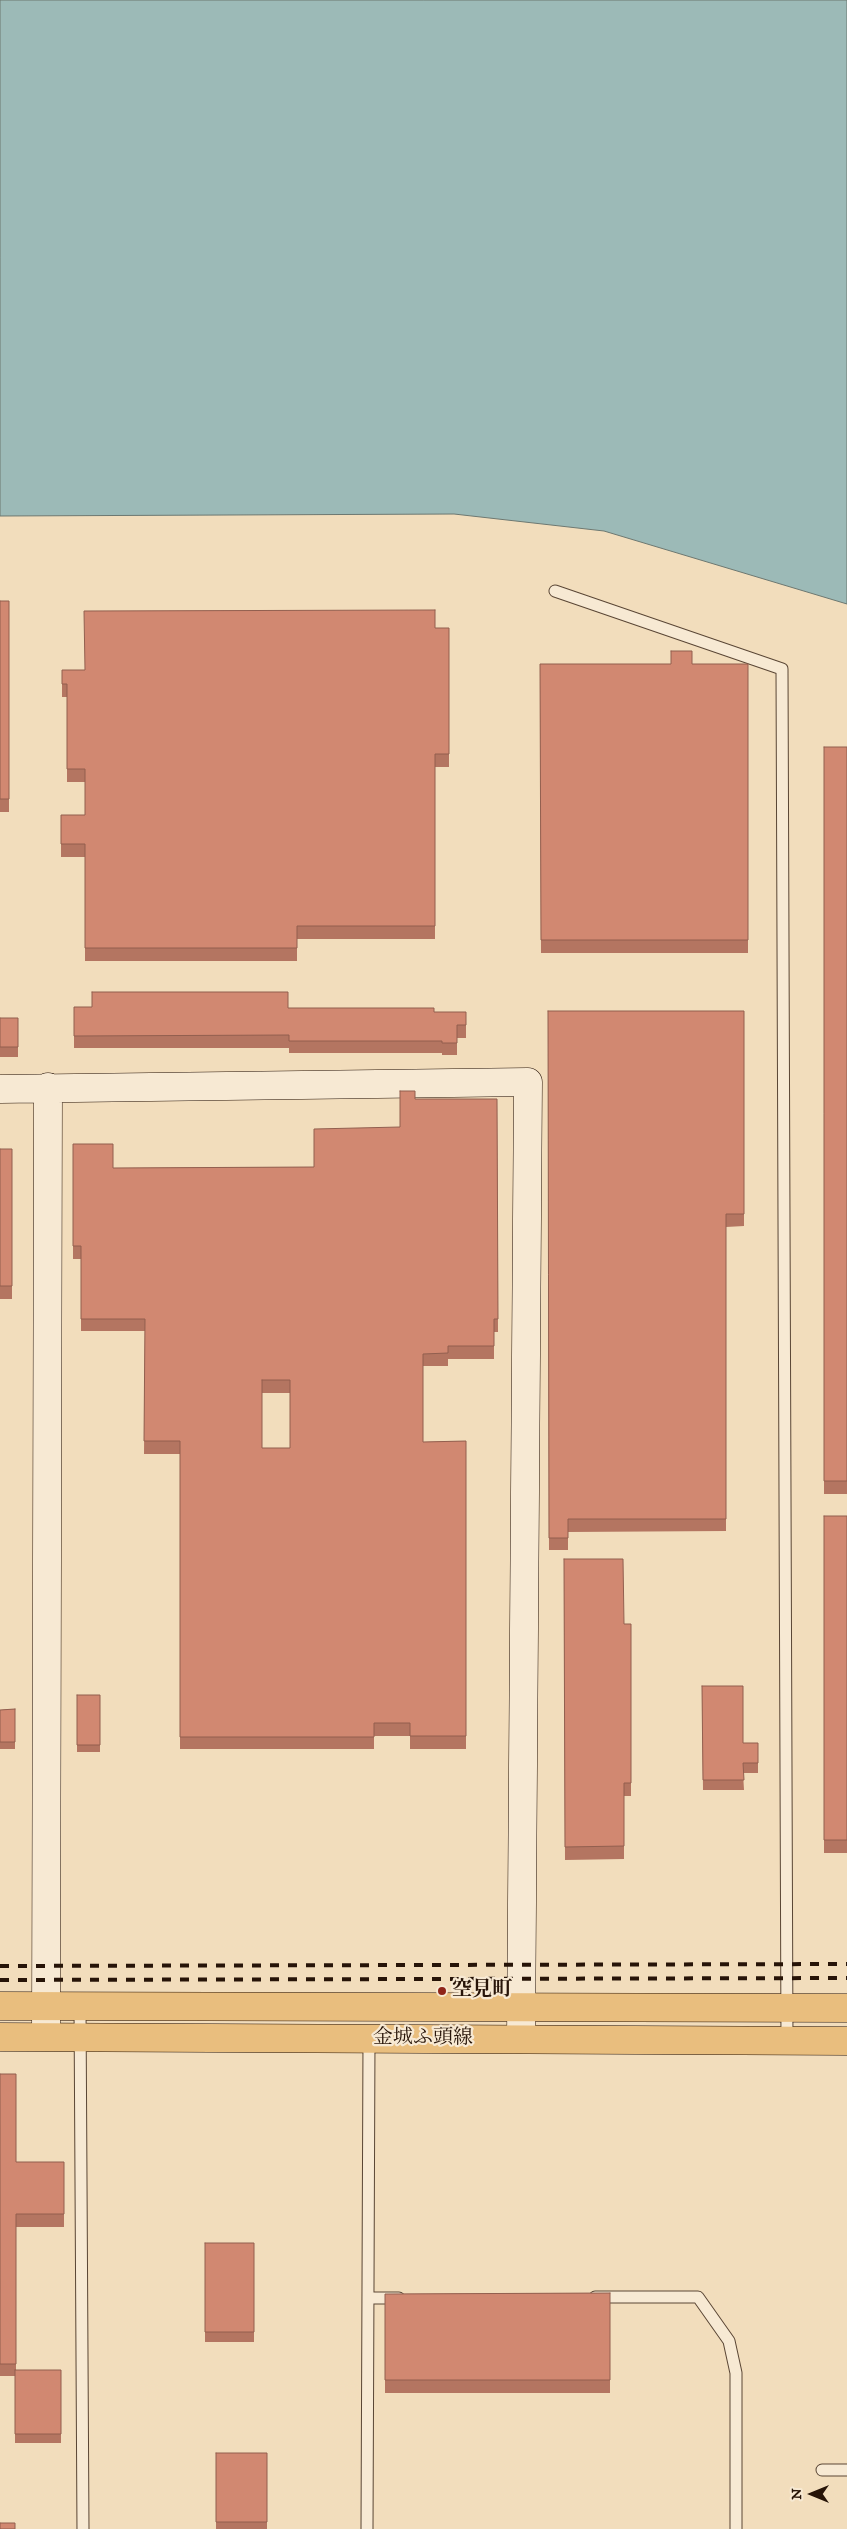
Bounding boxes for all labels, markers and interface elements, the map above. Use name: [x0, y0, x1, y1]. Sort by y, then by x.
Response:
place label: 空見町: [452, 1979, 512, 2003]
marker: 空見町: [436, 1985, 448, 1997]
street label: 金城ふ頭線: [373, 2027, 473, 2051]
north arrow: [787, 2469, 837, 2519]
text: N: [788, 2488, 806, 2500]

